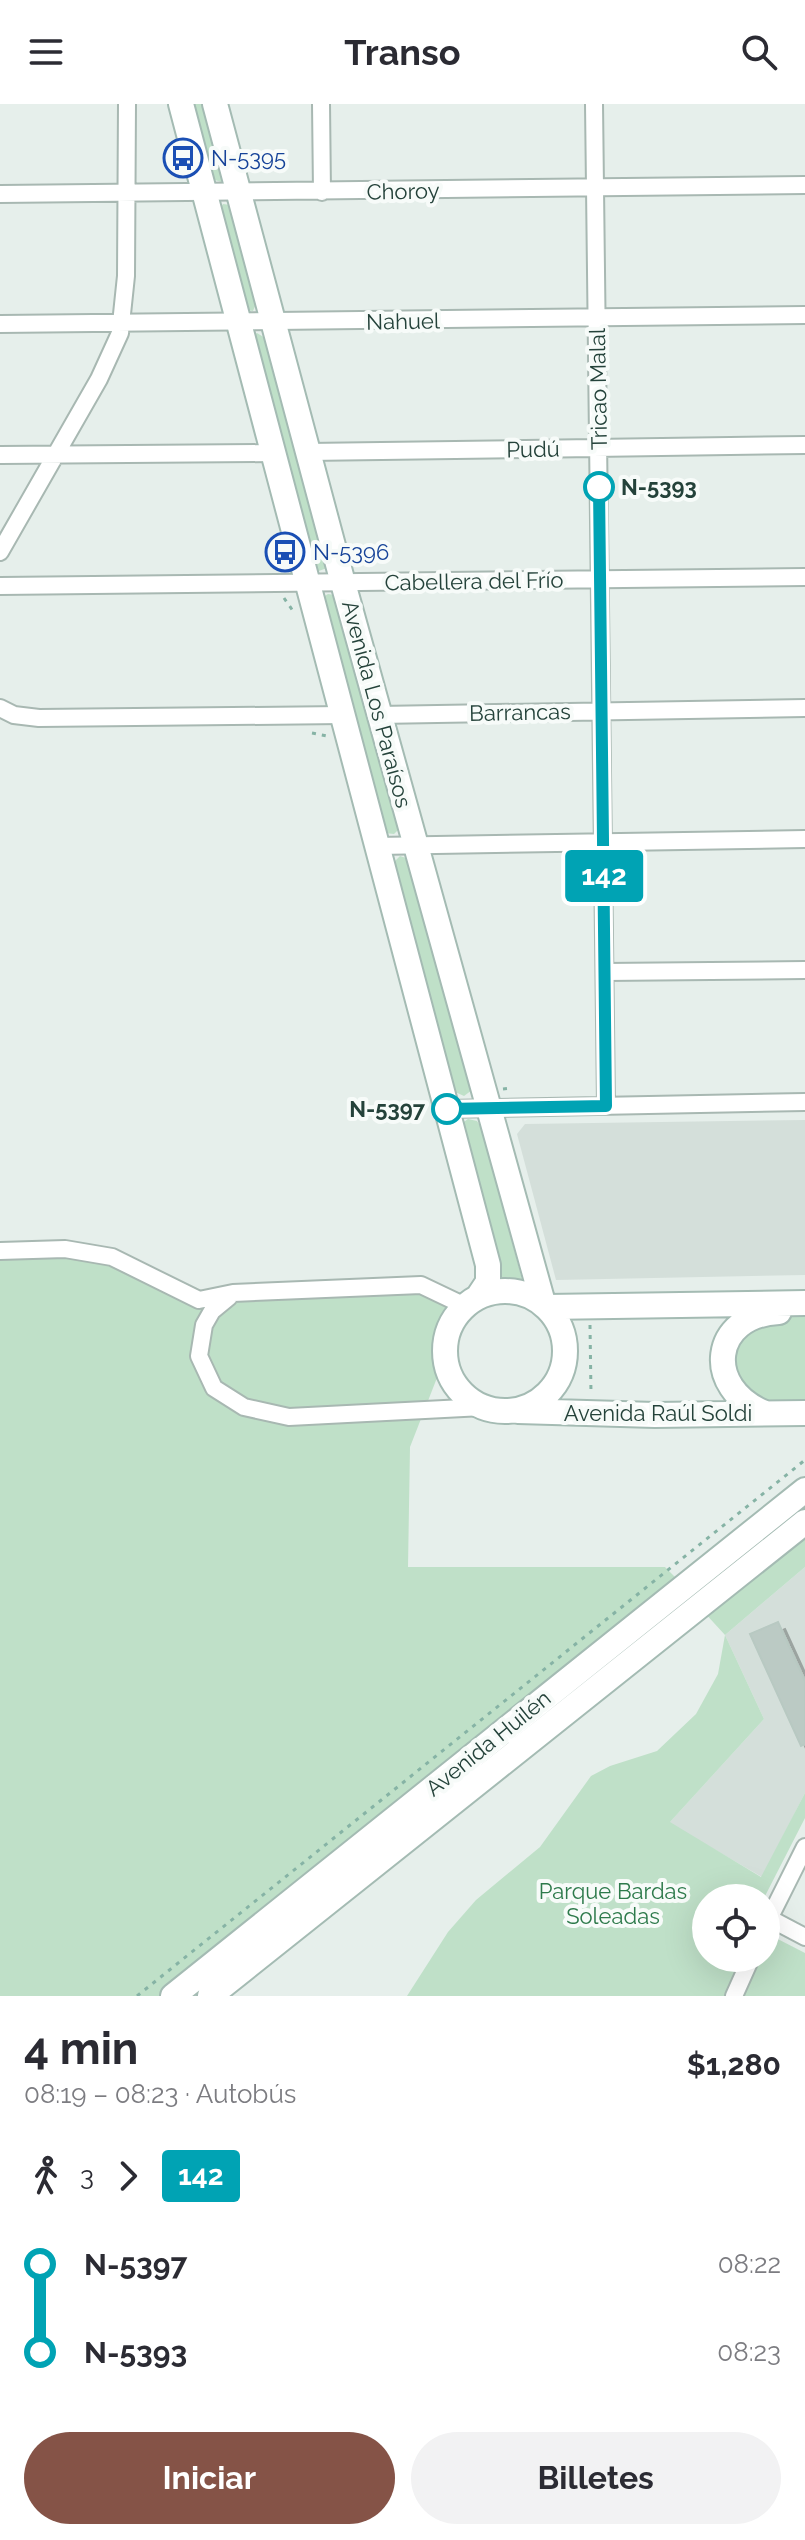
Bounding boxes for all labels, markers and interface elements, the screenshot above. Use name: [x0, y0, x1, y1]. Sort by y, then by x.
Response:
icon: menu: [24, 30, 68, 74]
icon: search: [737, 30, 781, 74]
text: Transo: [344, 31, 461, 73]
bus stop icon: N-5395: [162, 137, 204, 179]
place label: N-5395: [211, 145, 286, 171]
street label: Choroy: [366, 177, 440, 205]
street label: Nahuel: [366, 307, 440, 335]
street label: Tricao Malal: [584, 328, 612, 450]
street label: Pudú: [506, 436, 560, 462]
marker: N-5393: [584, 472, 614, 502]
place label: N-5393: [621, 474, 697, 500]
bus stop icon: N-5396: [264, 531, 306, 573]
place label: N-5396: [313, 539, 389, 565]
street label: Cabellera del Frío: [384, 566, 564, 596]
street label: Avenida Los Paraísos: [337, 597, 417, 811]
street label: Barrancas: [469, 698, 571, 726]
line badge: 142: [558, 850, 650, 902]
text: 142: [581, 859, 627, 892]
marker: N-5397: [432, 1094, 462, 1124]
place label: N-5397: [349, 1096, 426, 1122]
street label: Avenida Raúl Soldi: [564, 1400, 752, 1426]
street label: Avenida Huilén: [420, 1685, 556, 1801]
park label: Parque Bardas Soleadas: [539, 1878, 687, 1929]
map controls: [692, 1884, 780, 1972]
button: locate: [692, 1884, 780, 1972]
text: 4 min: [24, 2023, 138, 2074]
text: $1,280: [687, 2047, 781, 2082]
text: 08:19 – 08:23 · Autobús: [24, 2079, 296, 2109]
icon: walk: [24, 2154, 68, 2198]
icon: forward: [106, 2154, 150, 2198]
text: 142: [178, 2159, 224, 2192]
text: 3: [80, 2161, 94, 2191]
text: N-5397: [84, 2247, 187, 2282]
text: 08:22: [718, 2249, 781, 2279]
text: N-5393: [84, 2335, 187, 2370]
text: 08:23: [717, 2337, 781, 2367]
button: Iniciar: [24, 2432, 395, 2524]
button: Billetes: [411, 2432, 781, 2524]

